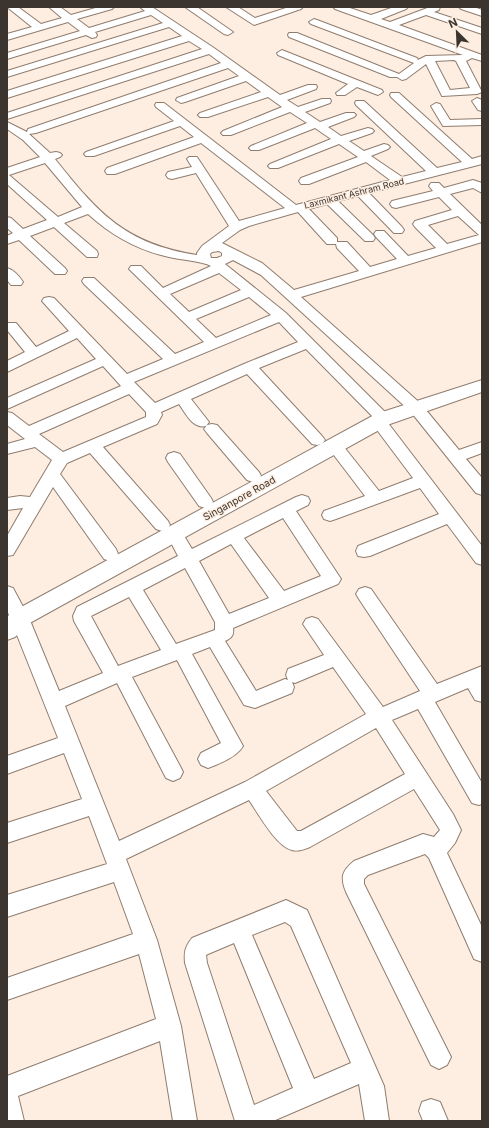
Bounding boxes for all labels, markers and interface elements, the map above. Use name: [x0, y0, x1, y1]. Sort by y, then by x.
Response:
north arrow: [437, 12, 477, 52]
text: N: [446, 15, 460, 31]
street label: Laxmikant Ashram Road: [303, 175, 405, 211]
street label: Singanpore Road: [201, 473, 277, 523]

